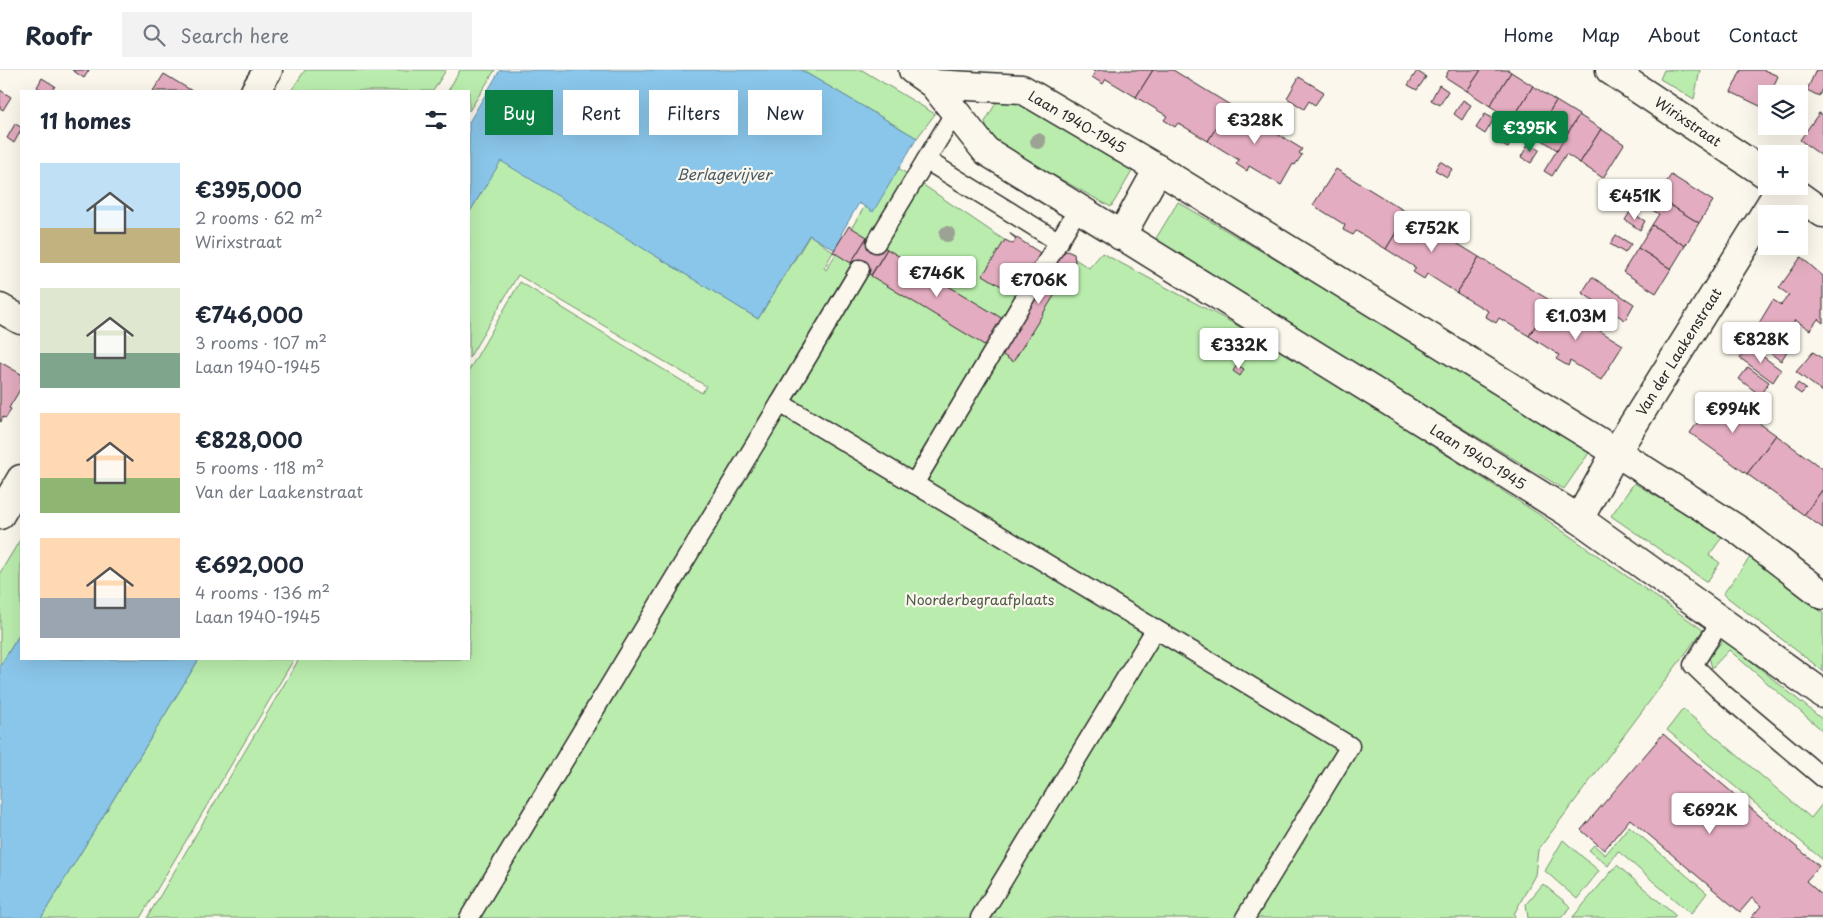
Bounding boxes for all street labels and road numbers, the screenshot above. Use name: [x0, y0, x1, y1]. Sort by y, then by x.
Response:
street label: Laan 1940-1945: [1024, 85, 1130, 158]
street label: Wirixstraat: [1651, 92, 1726, 152]
street label: Van der Laakenstraat: [1631, 284, 1727, 420]
street label: Laan 1940-1945: [1426, 419, 1530, 495]

